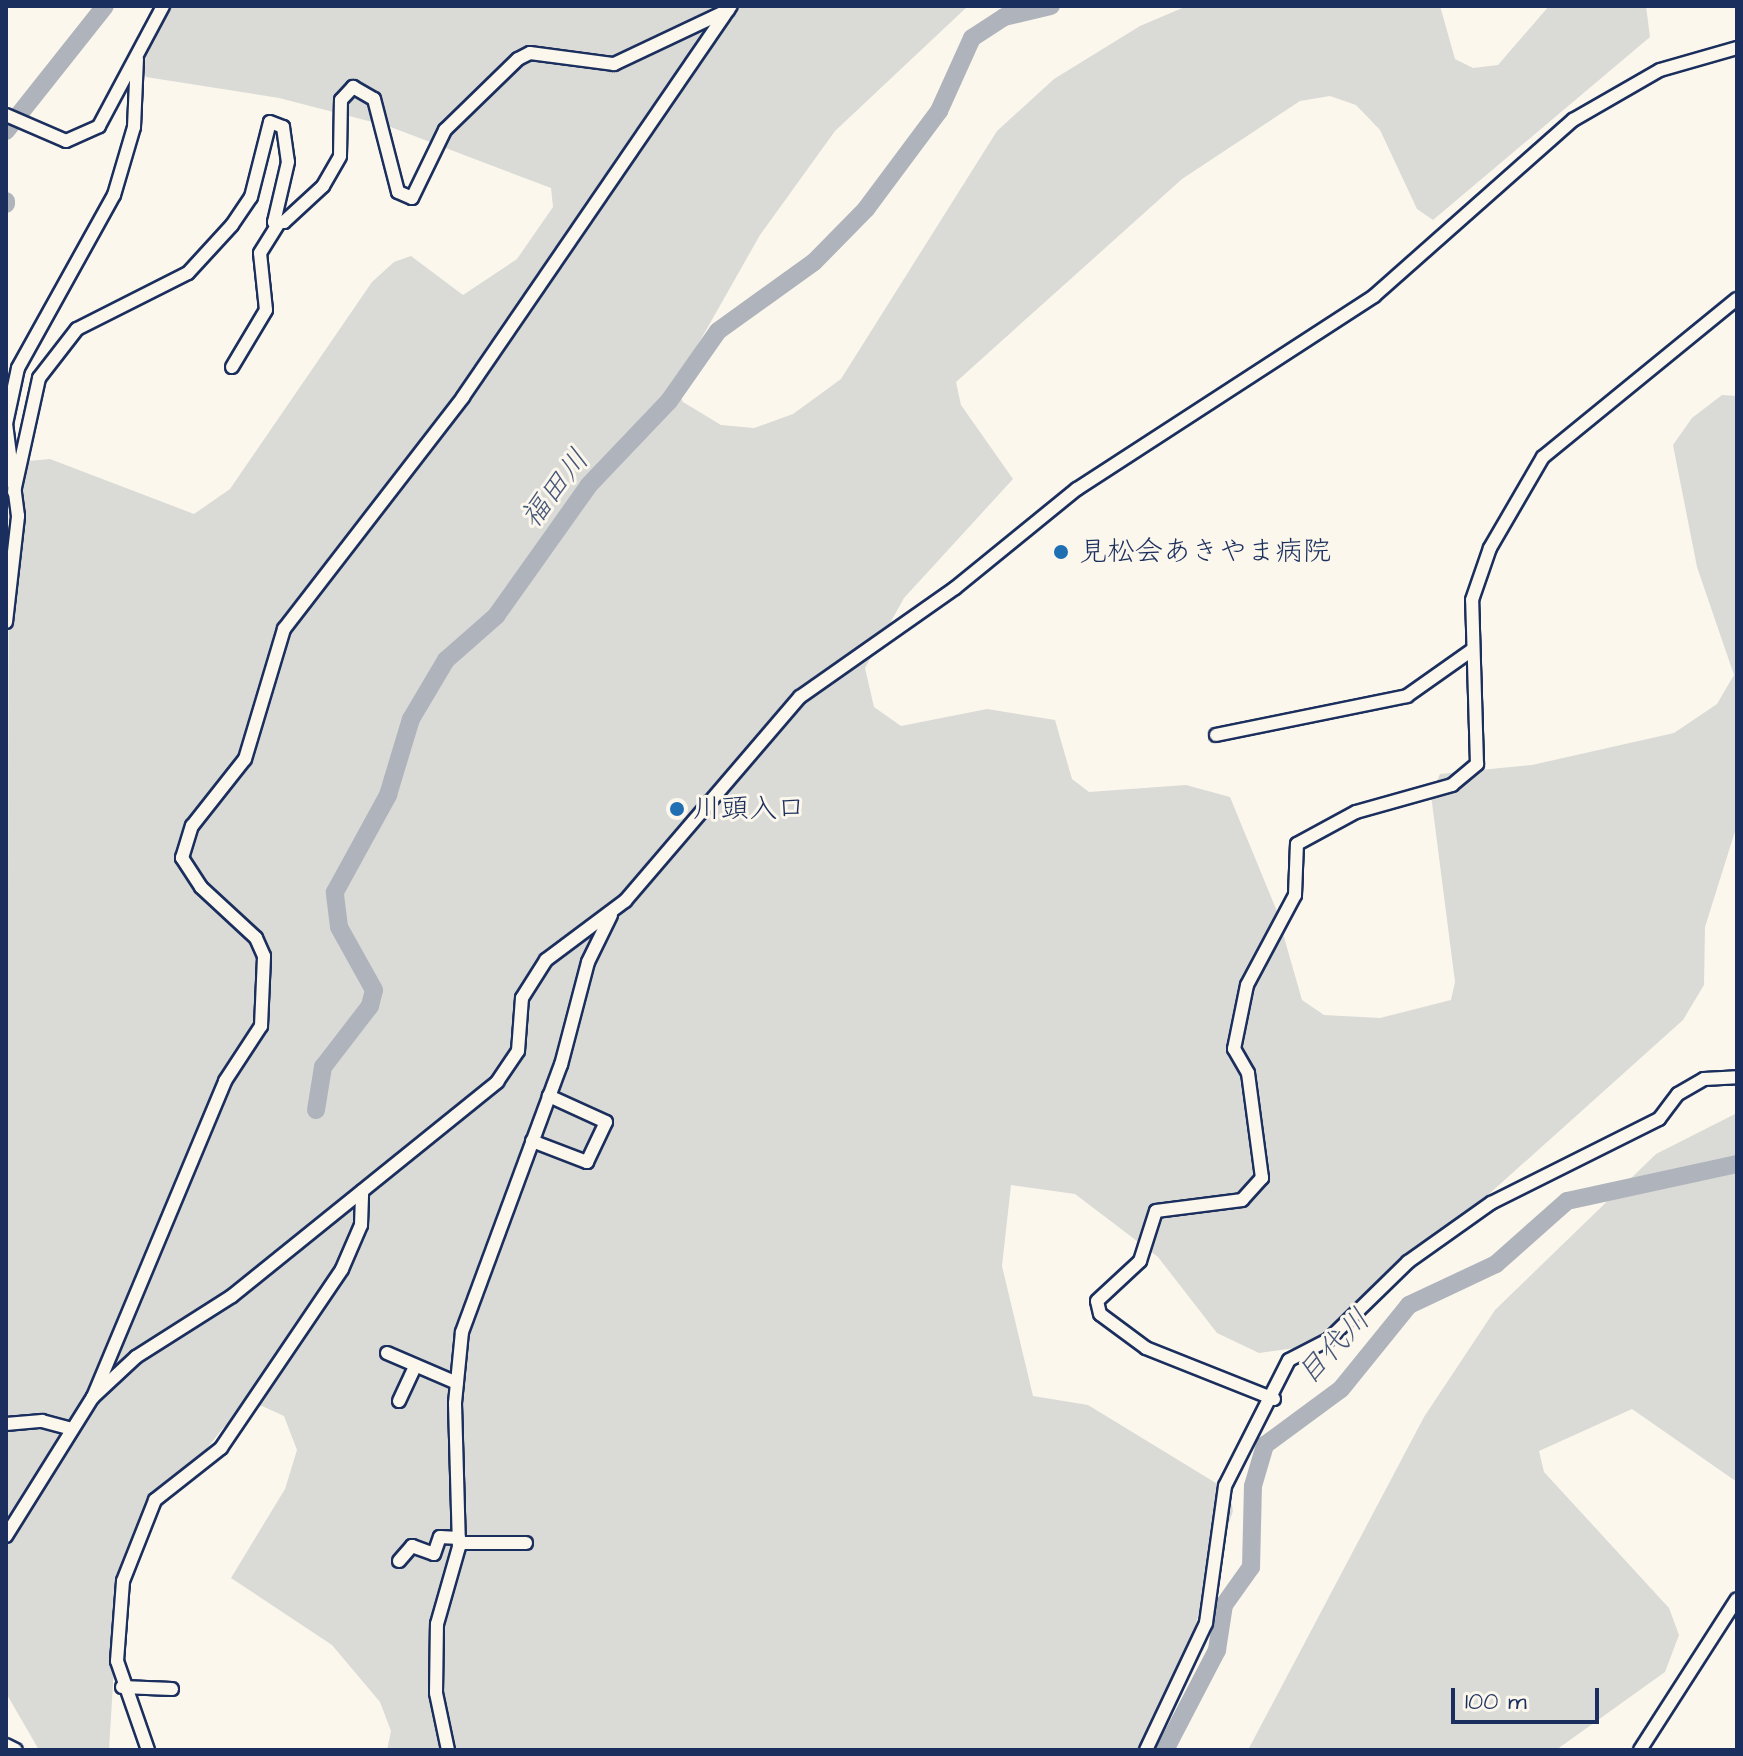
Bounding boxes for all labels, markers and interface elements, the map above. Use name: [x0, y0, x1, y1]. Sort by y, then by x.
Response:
water label: 福田川: [513, 442, 597, 536]
place label: 見松会あきやま病院: [1079, 535, 1331, 569]
marker: 見松会あきやま病院: [1050, 541, 1072, 563]
place label: 川頭入口: [693, 792, 805, 826]
marker: 川頭入口: [668, 800, 686, 818]
water label: 目代川: [1290, 1302, 1378, 1392]
scale bar: [1455, 1672, 1603, 1722]
text: 100 m: [1465, 1685, 1527, 1719]

